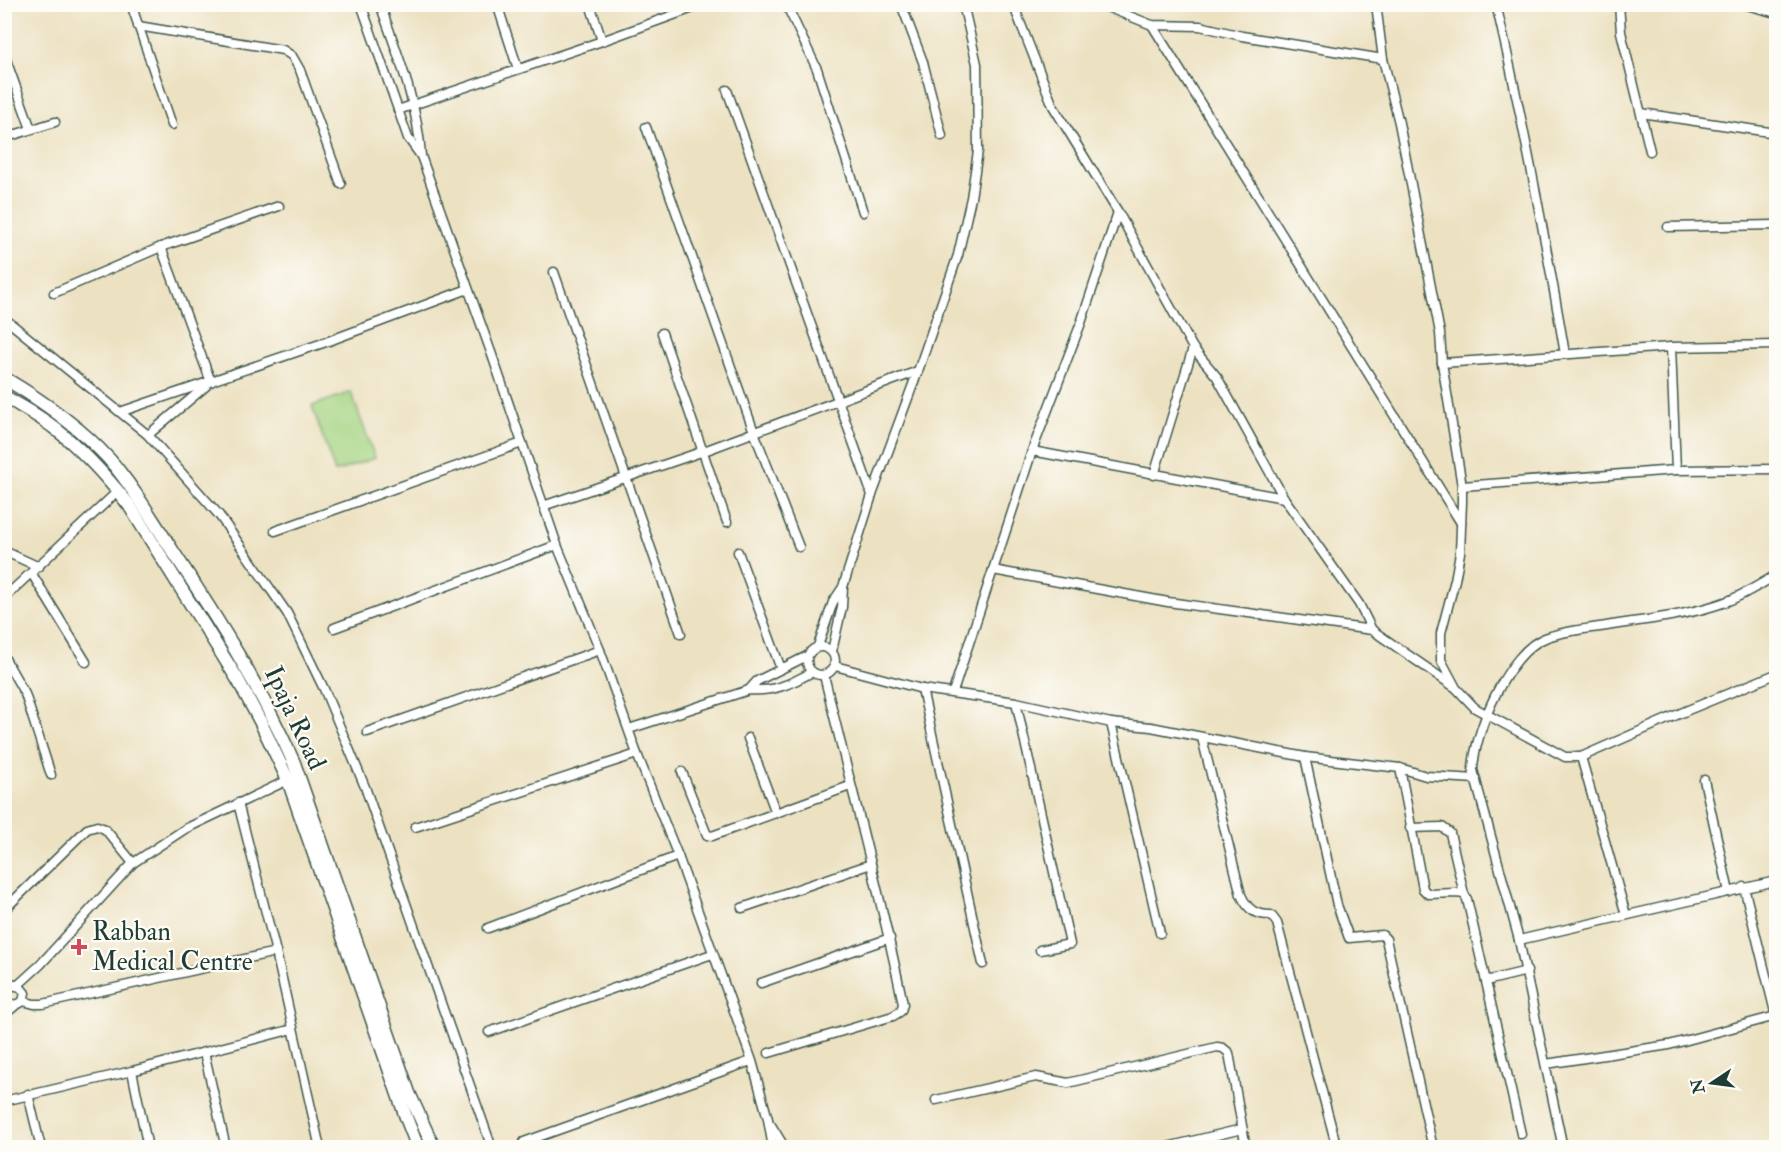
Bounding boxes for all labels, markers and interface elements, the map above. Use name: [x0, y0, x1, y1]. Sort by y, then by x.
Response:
street label: Ipaja Road: [256, 661, 333, 776]
place label: Rabban Medical Centre: [92, 916, 253, 978]
marker: Rabban Medical Centre: [70, 938, 88, 956]
north arrow: [1682, 1053, 1742, 1113]
text: N: [1687, 1076, 1710, 1096]

